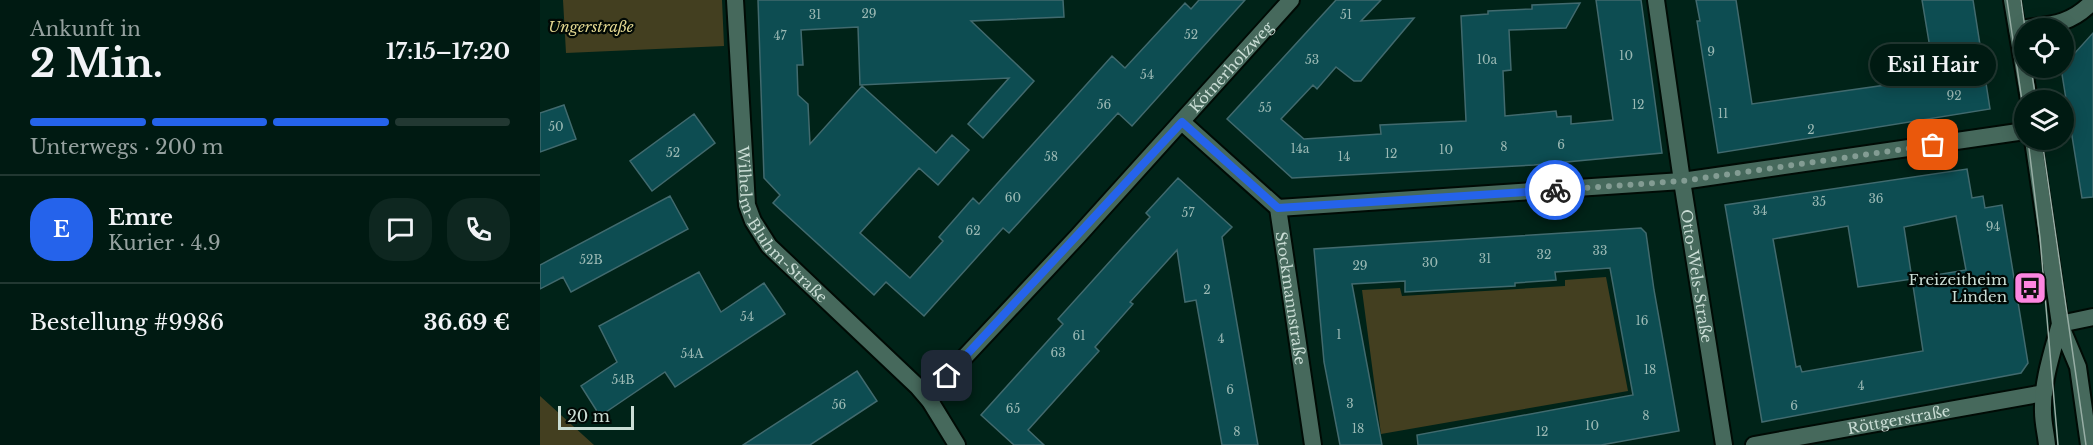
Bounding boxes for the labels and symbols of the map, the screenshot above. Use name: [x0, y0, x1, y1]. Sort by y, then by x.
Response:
house number: 29: [861, 6, 877, 21]
house number: 31: [809, 7, 821, 22]
house number: 51: [1340, 7, 1352, 22]
street label: Kötnerholzweg: [1185, 16, 1277, 116]
park label: Ungerstraße: [548, 17, 634, 36]
house number: 52: [1184, 27, 1198, 42]
house number: 47: [773, 28, 787, 43]
callout: Esil Hair: [1870, 43, 1996, 85]
house number: 9: [1707, 44, 1715, 59]
house number: 10: [1619, 48, 1633, 63]
house number: 53: [1305, 52, 1319, 67]
house number: 10a: [1477, 52, 1498, 67]
house number: 54: [1140, 67, 1154, 82]
house number: 92: [1946, 88, 1962, 103]
house number: 56: [1097, 97, 1112, 112]
house number: 12: [1632, 97, 1644, 112]
house number: 55: [1258, 100, 1272, 115]
house number: 11: [1718, 106, 1728, 121]
house number: 50: [548, 119, 564, 134]
pin: [1907, 119, 1958, 170]
house number: 2: [1807, 122, 1815, 137]
house number: 6: [1557, 137, 1565, 152]
house number: 8: [1500, 139, 1508, 154]
house number: 14a: [1290, 141, 1310, 156]
house number: 10: [1439, 142, 1453, 157]
street label: Wilhelm-Bluhm-Straße: [734, 144, 832, 306]
house number: 52: [666, 145, 680, 160]
house number: 12: [1385, 146, 1397, 161]
house number: 58: [1044, 149, 1058, 164]
house number: 14: [1338, 149, 1350, 164]
courier: [1525, 160, 1585, 220]
house number: 60: [1005, 190, 1021, 205]
house number: 36: [1868, 191, 1884, 206]
house number: 35: [1812, 194, 1826, 209]
house number: 34: [1753, 203, 1767, 218]
house number: 57: [1182, 205, 1195, 220]
street label: Otto-Wels-Straße: [1677, 208, 1717, 344]
house number: 94: [1986, 219, 2000, 234]
house number: 62: [965, 223, 981, 238]
street label: Stockmannstraße: [1272, 230, 1311, 366]
house number: 33: [1593, 243, 1607, 258]
house number: 32: [1537, 247, 1551, 262]
house number: 31: [1479, 251, 1491, 266]
house number: 52B: [579, 252, 603, 267]
house number: 30: [1422, 255, 1438, 270]
house number: 29: [1352, 258, 1368, 273]
place label: Freizeitheim Linden: [1909, 270, 2007, 306]
bus stop icon: Freizeitheim Linden: [2012, 270, 2048, 306]
house number: 2: [1203, 282, 1211, 297]
house number: 54: [740, 309, 754, 324]
house number: 16: [1635, 313, 1649, 328]
house number: 1: [1336, 327, 1342, 342]
house number: 61: [1072, 328, 1086, 343]
house number: 4: [1217, 331, 1225, 346]
house number: 63: [1050, 345, 1066, 360]
house number: 54A: [680, 346, 704, 361]
pin: [921, 350, 972, 401]
house number: 18: [1644, 362, 1656, 377]
house number: 54B: [611, 372, 635, 387]
house number: 4: [1857, 378, 1865, 393]
house number: 6: [1226, 382, 1234, 397]
house number: 3: [1346, 396, 1354, 411]
house number: 56: [832, 397, 847, 412]
house number: 6: [1790, 398, 1798, 413]
street label: Röttgerstraße: [1846, 400, 1952, 438]
house number: 65: [1006, 401, 1020, 416]
scale bar: [558, 403, 634, 430]
house number: 8: [1642, 408, 1650, 423]
house number: 10: [1585, 418, 1599, 433]
house number: 18: [1352, 421, 1364, 436]
house number: 8: [1233, 424, 1241, 439]
house number: 12: [1536, 424, 1548, 439]

